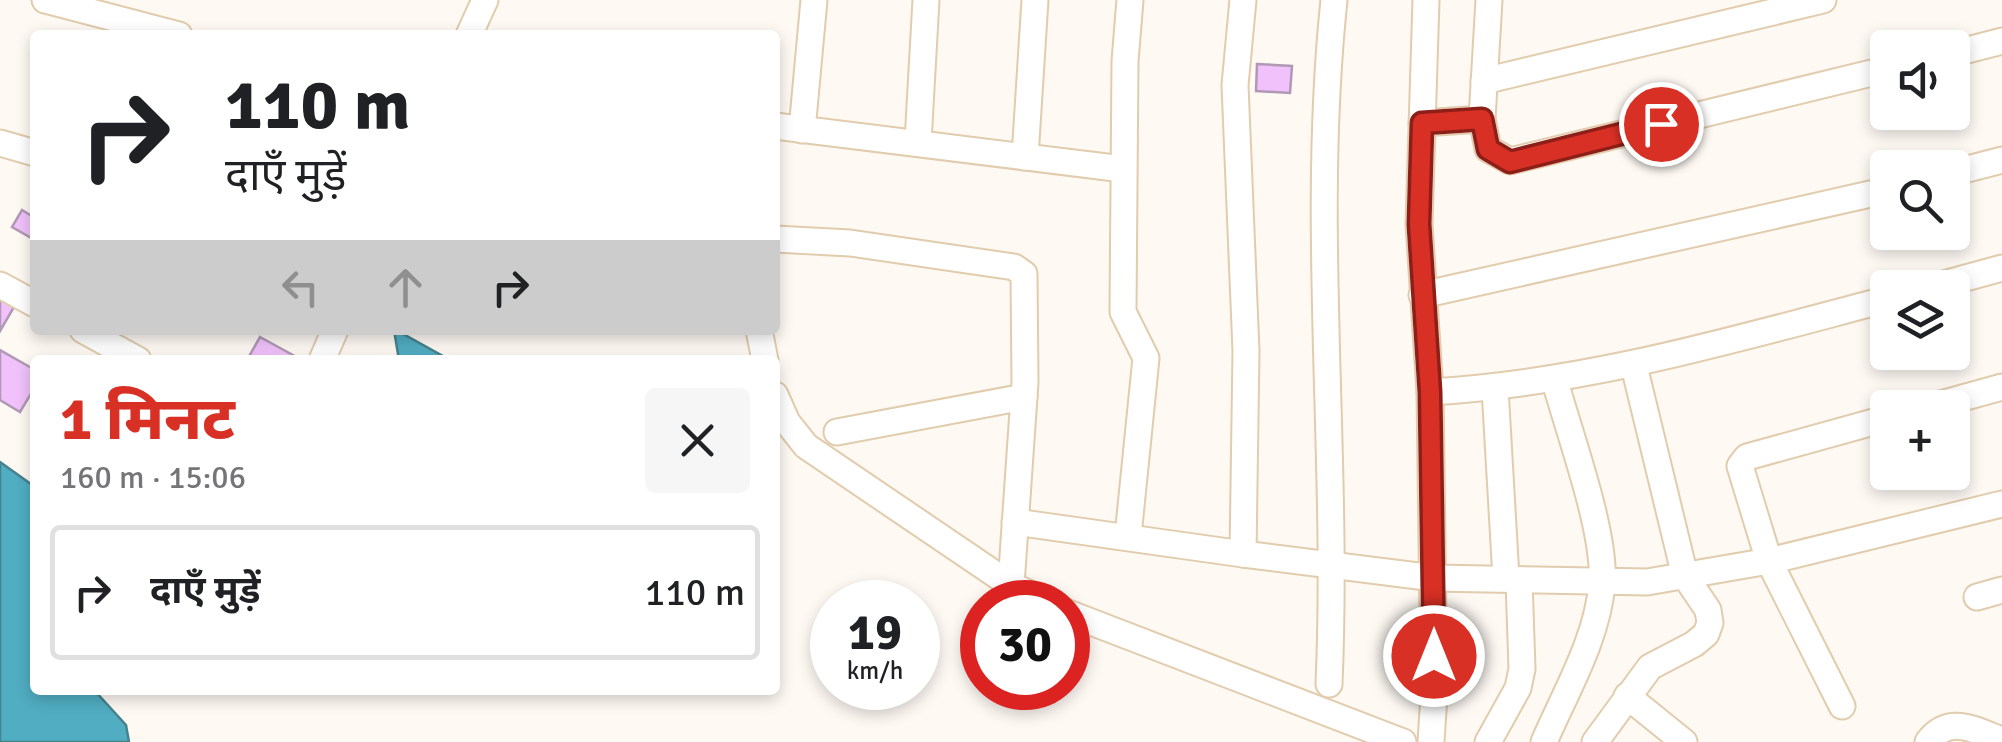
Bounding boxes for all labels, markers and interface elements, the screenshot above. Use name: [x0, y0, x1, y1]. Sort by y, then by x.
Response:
map controls: [1870, 30, 1970, 490]
button: sound: [1870, 30, 1970, 130]
text: 110 m: [225, 62, 410, 148]
icon: right: [60, 70, 190, 200]
pin: [1619, 82, 1704, 167]
icon: arrive: [1634, 97, 1689, 152]
text: दाएँ मुड़ें: [225, 148, 346, 203]
button: search: [1870, 150, 1970, 250]
icon: left: [273, 260, 328, 315]
icon: ahead: [378, 260, 433, 315]
icon: right: [483, 260, 538, 315]
button: layers: [1870, 270, 1970, 370]
text: 1 मिनट: [60, 383, 235, 457]
button: close: [645, 388, 750, 493]
button: +: [1870, 390, 1970, 490]
text: 160 m · 15:06: [60, 458, 246, 497]
icon: right: [65, 565, 120, 620]
text: दाएँ मुड़ें: [150, 567, 260, 614]
text: 110 m: [645, 569, 745, 616]
speed limit sign: 30: [960, 580, 1090, 710]
text: 19: [848, 602, 902, 664]
position arrow: [1382, 604, 1486, 708]
text: km/h: [847, 655, 903, 686]

